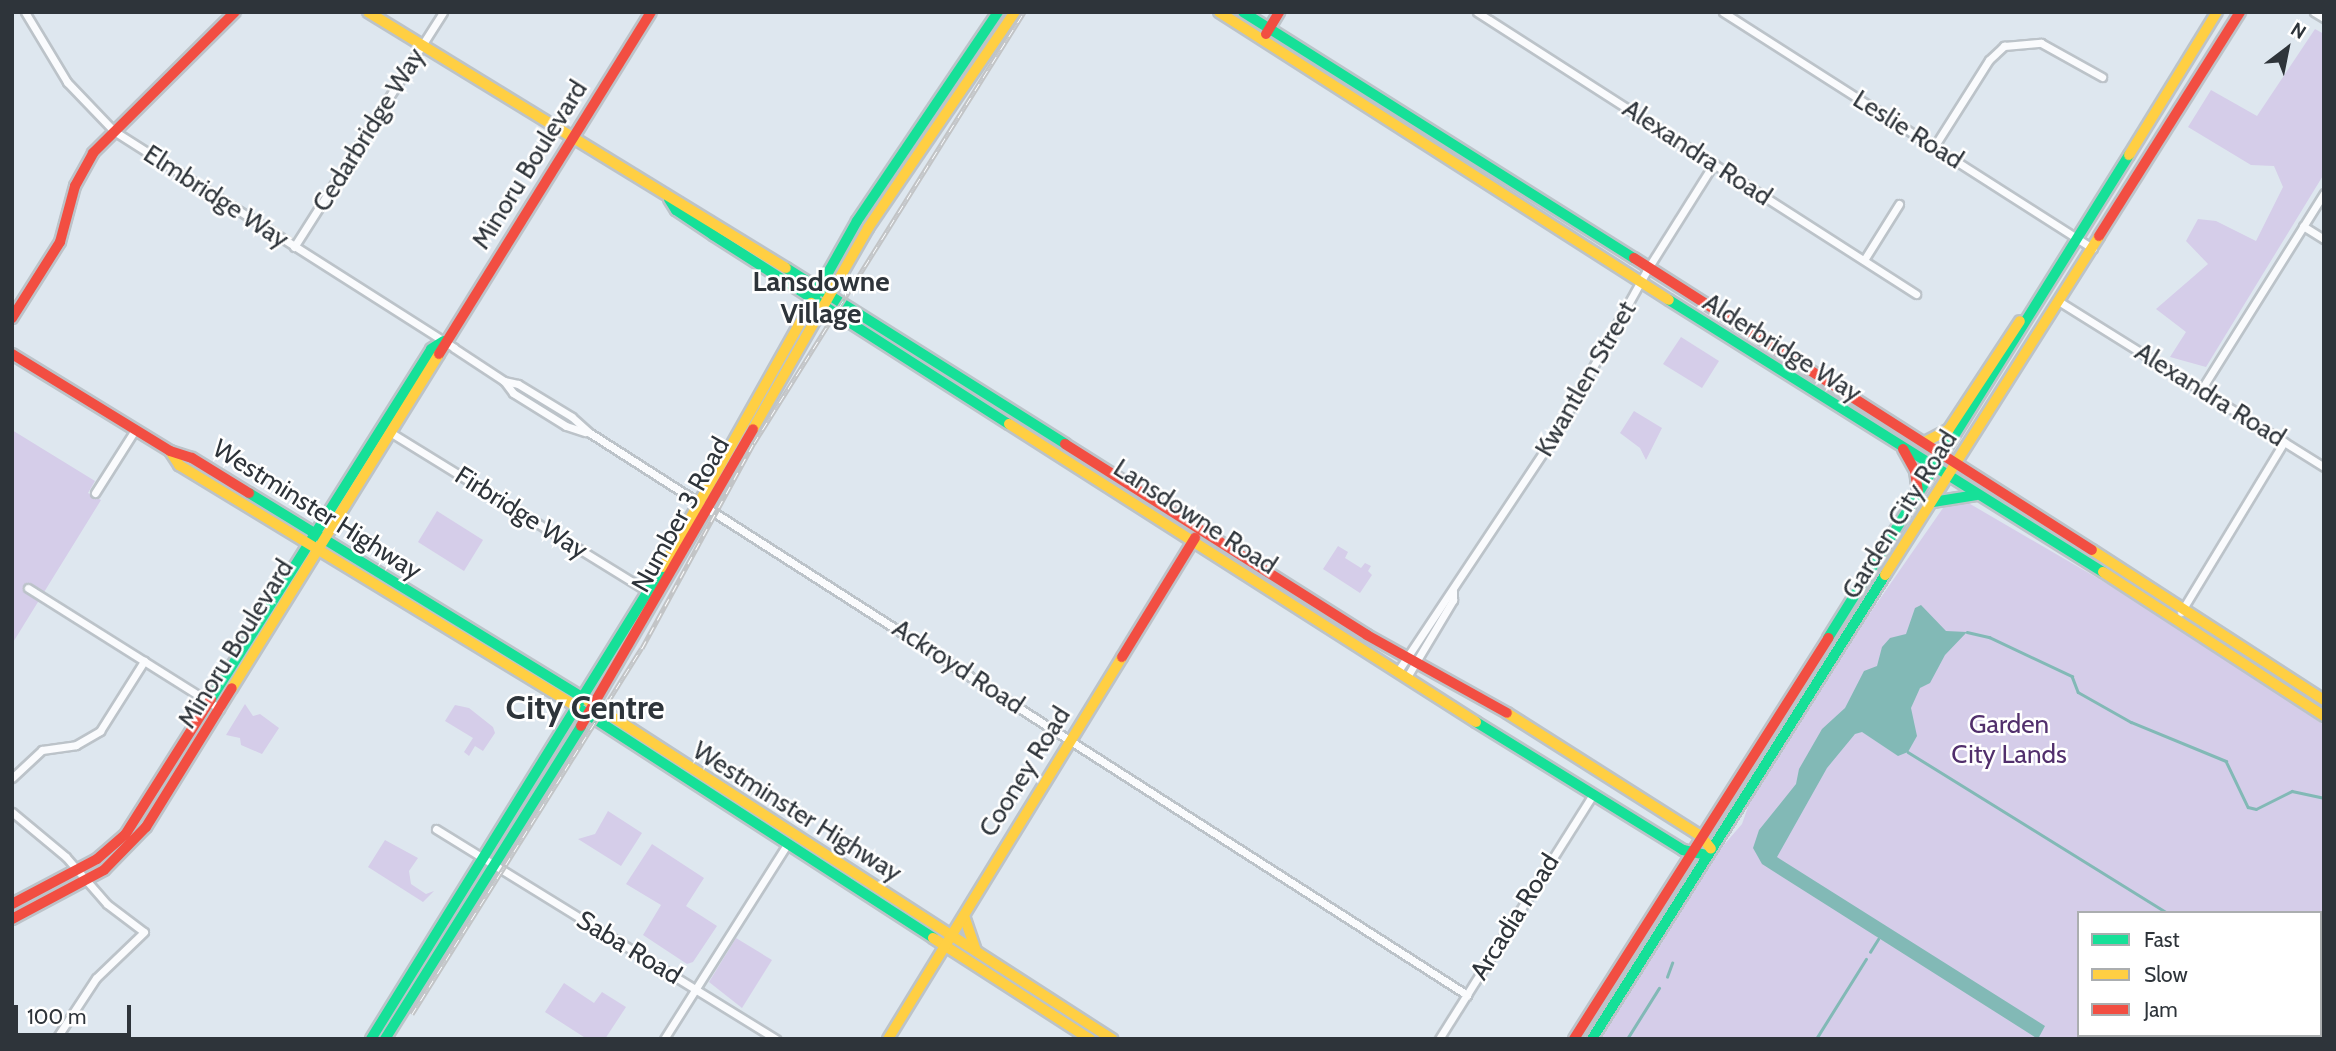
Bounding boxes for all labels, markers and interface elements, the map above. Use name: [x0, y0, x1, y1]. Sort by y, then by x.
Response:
north arrow: [2252, 14, 2322, 84]
text: N: [2287, 17, 2310, 44]
street label: Cedarbridge Way: [306, 42, 432, 218]
street label: Minoru Boulevard: [466, 75, 594, 255]
street label: Leslie Road: [1847, 84, 1969, 176]
street label: Alexandra Road: [1617, 93, 1777, 213]
street label: Elmbridge Way: [138, 139, 294, 255]
district label: Lansdowne Village: [752, 264, 890, 330]
street label: Alderbridge Way: [1697, 287, 1867, 409]
street label: Kwantlen Street: [1529, 296, 1643, 462]
street label: Alexandra Road: [2129, 336, 2291, 454]
street label: Garden City Road: [1836, 425, 1964, 605]
street label: Number 3 Road: [626, 432, 736, 598]
street label: Westminster Highway: [207, 433, 427, 587]
street label: Lansdowne Road: [1108, 453, 1282, 581]
street label: Firbridge Way: [449, 460, 593, 566]
street label: Minoru Boulevard: [172, 554, 300, 734]
street label: Ackroyd Road: [886, 613, 1030, 721]
district label: City Centre: [506, 688, 664, 728]
street label: Cooney Road: [973, 701, 1077, 843]
park label: Garden City Lands: [1951, 709, 2067, 770]
street label: Westminster Highway: [687, 735, 907, 889]
street label: Arcadia Road: [1464, 848, 1566, 986]
street label: Saba Road: [571, 905, 687, 991]
legend: [2077, 911, 2322, 1037]
text: Fast: [2144, 927, 2180, 952]
text: Slow: [2144, 962, 2188, 987]
scale bar: [18, 992, 135, 1036]
text: Jam: [2144, 997, 2178, 1022]
text: 100 m: [27, 1004, 86, 1029]

